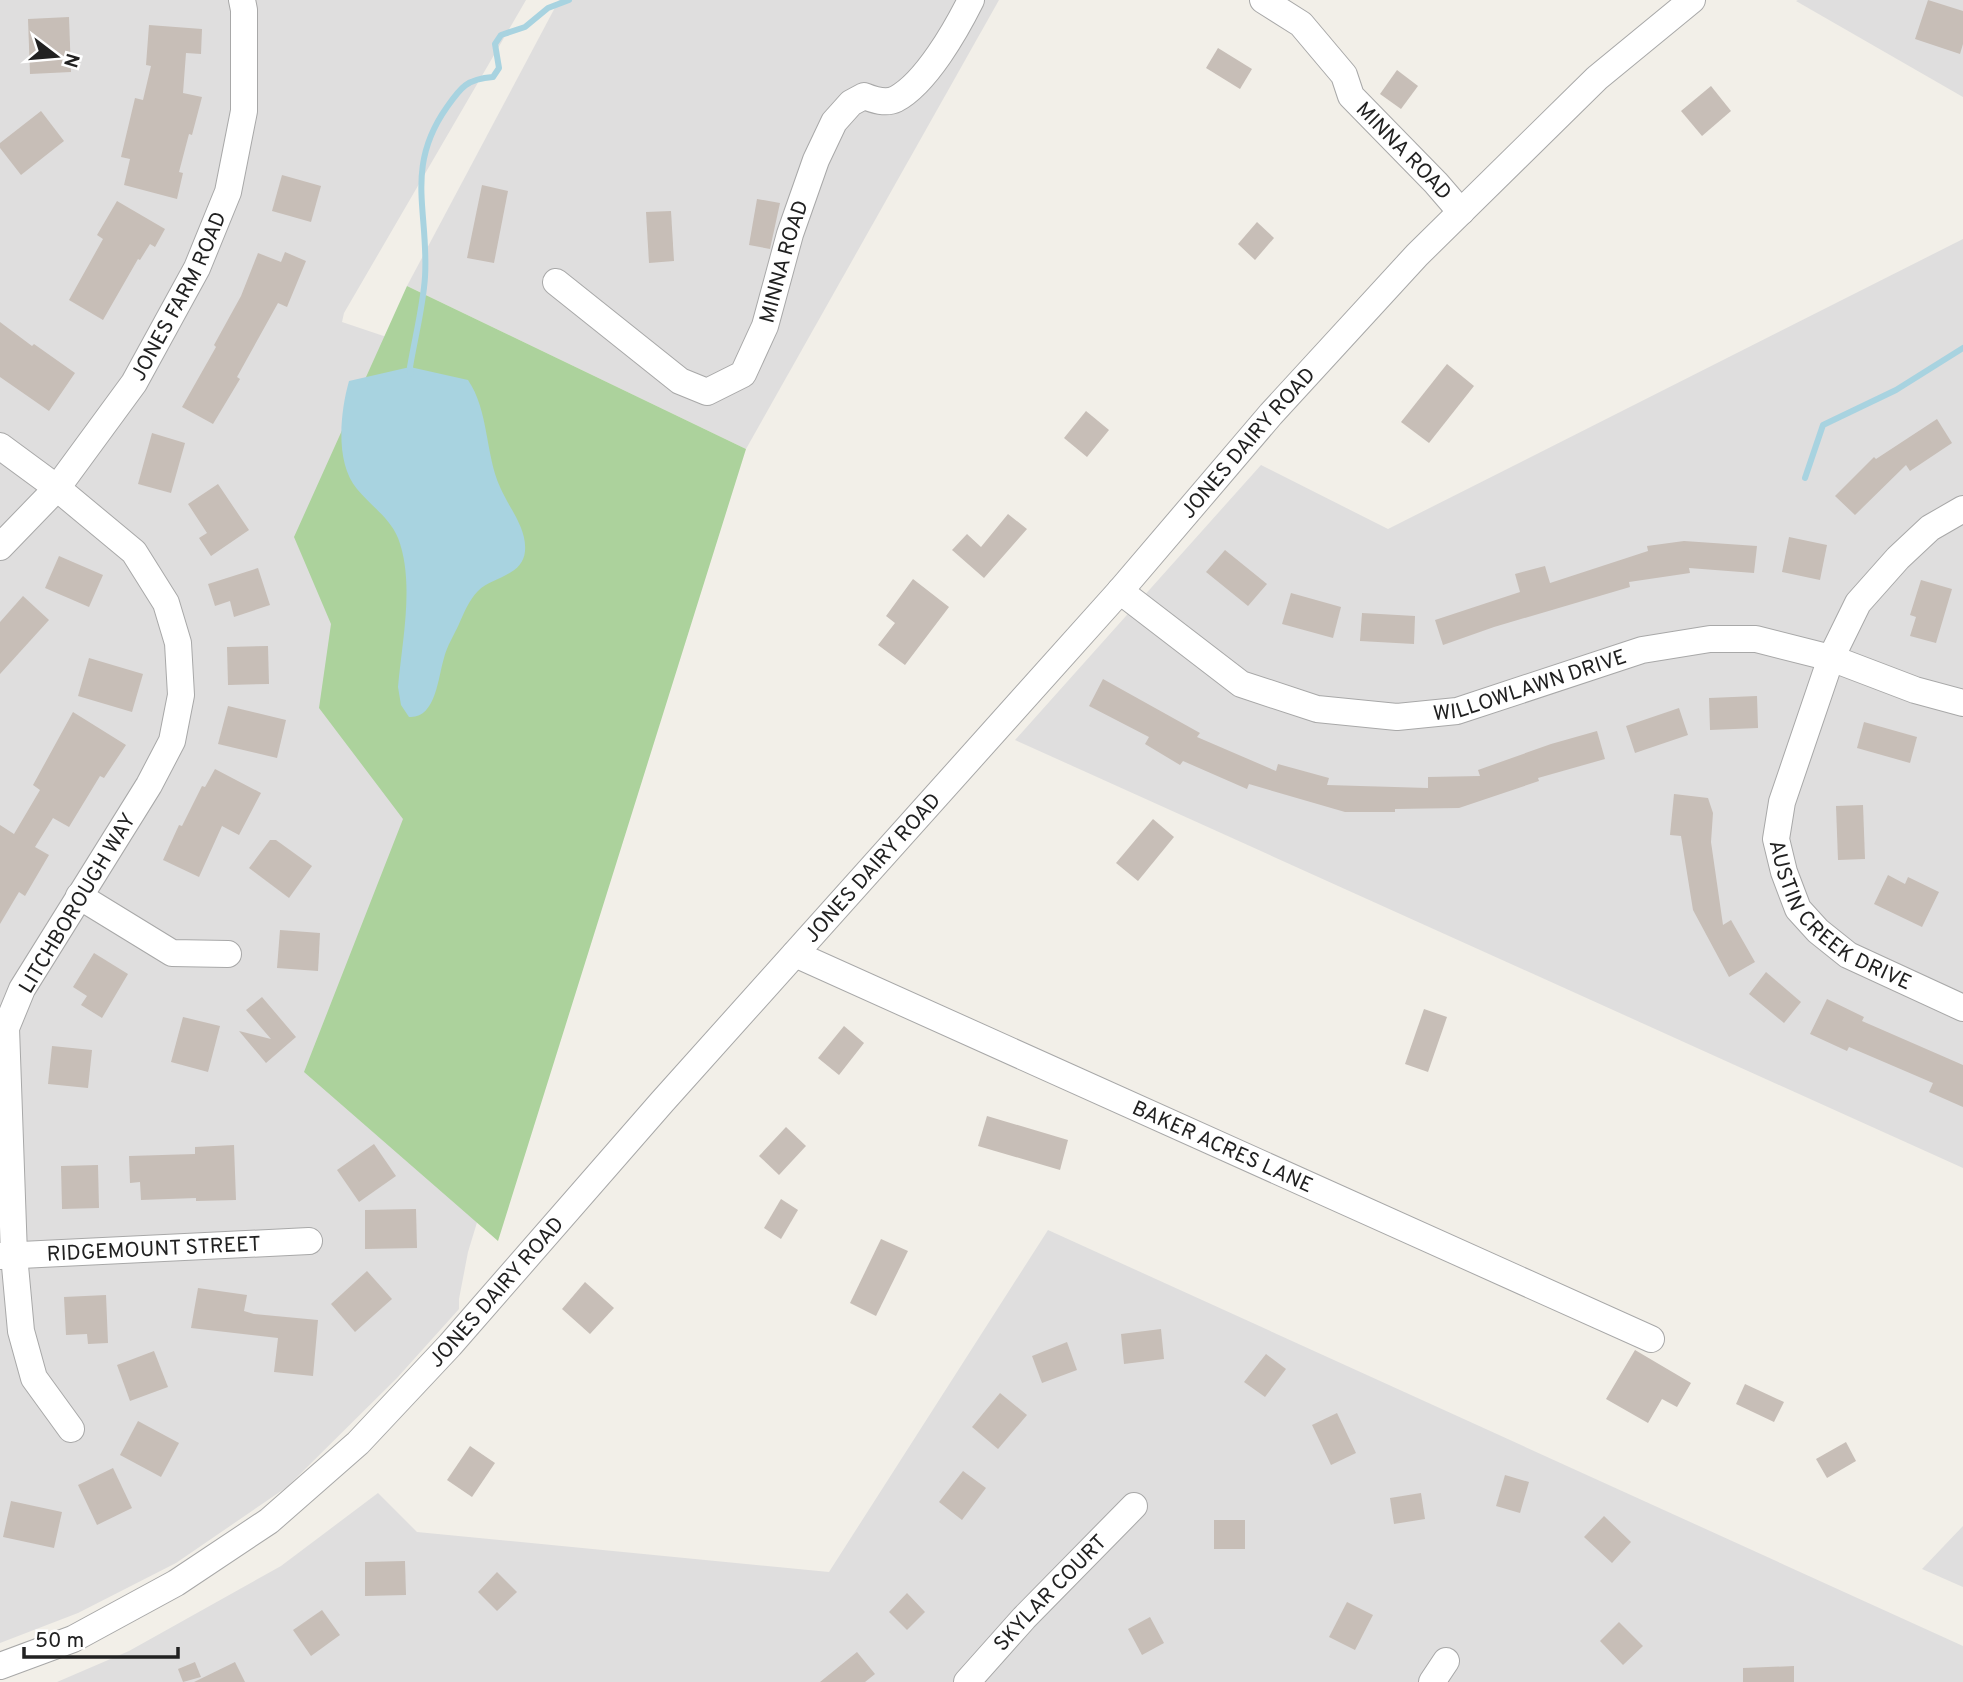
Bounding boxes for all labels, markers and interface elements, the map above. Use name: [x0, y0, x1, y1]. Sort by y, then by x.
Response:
north arrow: [21, 21, 91, 91]
text: N: [57, 50, 84, 70]
street label: MINNA ROAD: [1349, 97, 1457, 206]
street label: MINNA ROAD: [754, 197, 816, 326]
street label: JONES FARM ROAD: [126, 208, 234, 386]
street label: JONES DAIRY ROAD: [1175, 362, 1322, 525]
street label: WILLOWLAWN DRIVE: [1432, 644, 1630, 728]
street label: JONES DAIRY ROAD: [799, 788, 948, 949]
street label: LITCHBOROUGH WAY: [14, 809, 143, 999]
street label: AUSTIN CREEK DRIVE: [1762, 838, 1916, 997]
street label: BAKER ACRES LANE: [1127, 1095, 1317, 1200]
street label: JONES DAIRY ROAD: [424, 1212, 571, 1374]
street label: RIDGEMOUNT STREET: [46, 1231, 262, 1269]
street label: SKYLAR COURT: [989, 1529, 1113, 1658]
scale bar: [24, 1616, 178, 1660]
text: 50 m: [35, 1628, 84, 1655]

